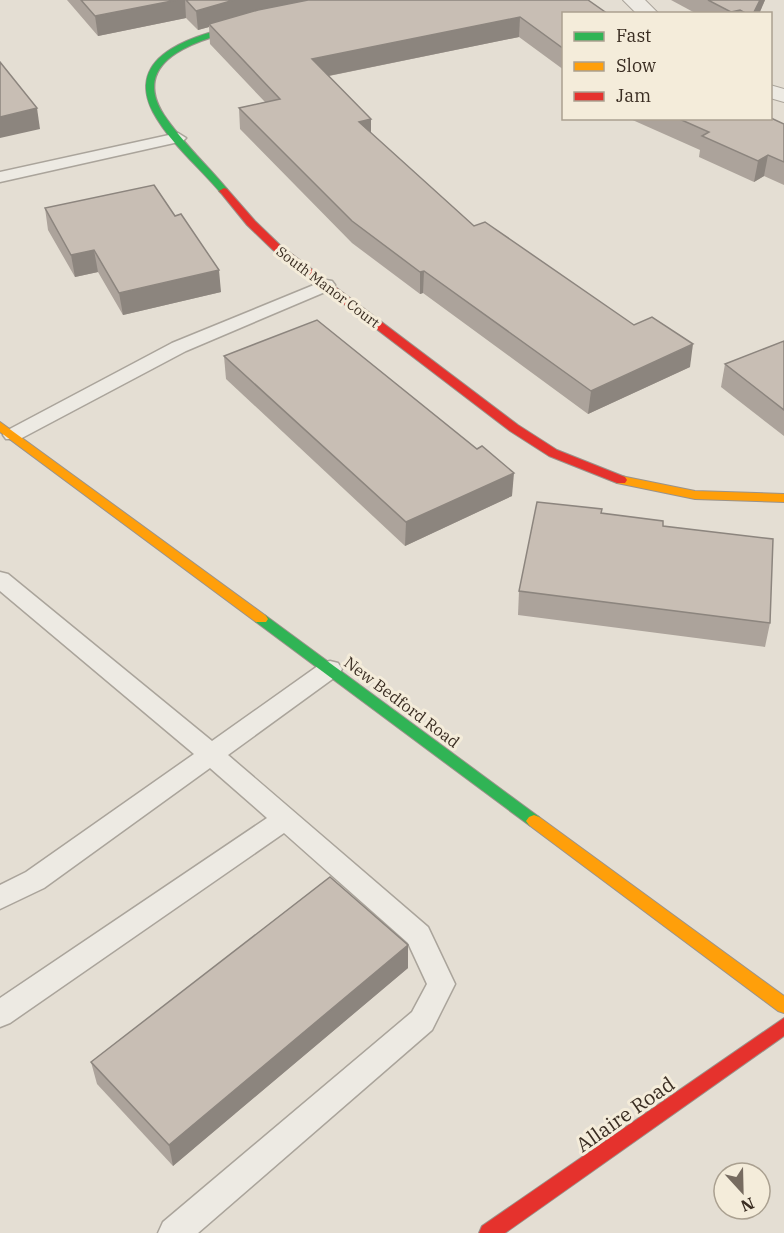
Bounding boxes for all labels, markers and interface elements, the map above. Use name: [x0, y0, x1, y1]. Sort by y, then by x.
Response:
legend: [562, 12, 772, 120]
text: Fast: [616, 24, 651, 47]
text: Slow: [616, 54, 656, 77]
text: Jam: [616, 84, 651, 107]
street label: South Manor Court: [273, 242, 383, 332]
street label: New Bedford Road: [340, 652, 464, 752]
street label: Allaire Road: [570, 1070, 680, 1158]
north arrow: [712, 1161, 772, 1221]
text: N: [738, 1193, 757, 1217]

